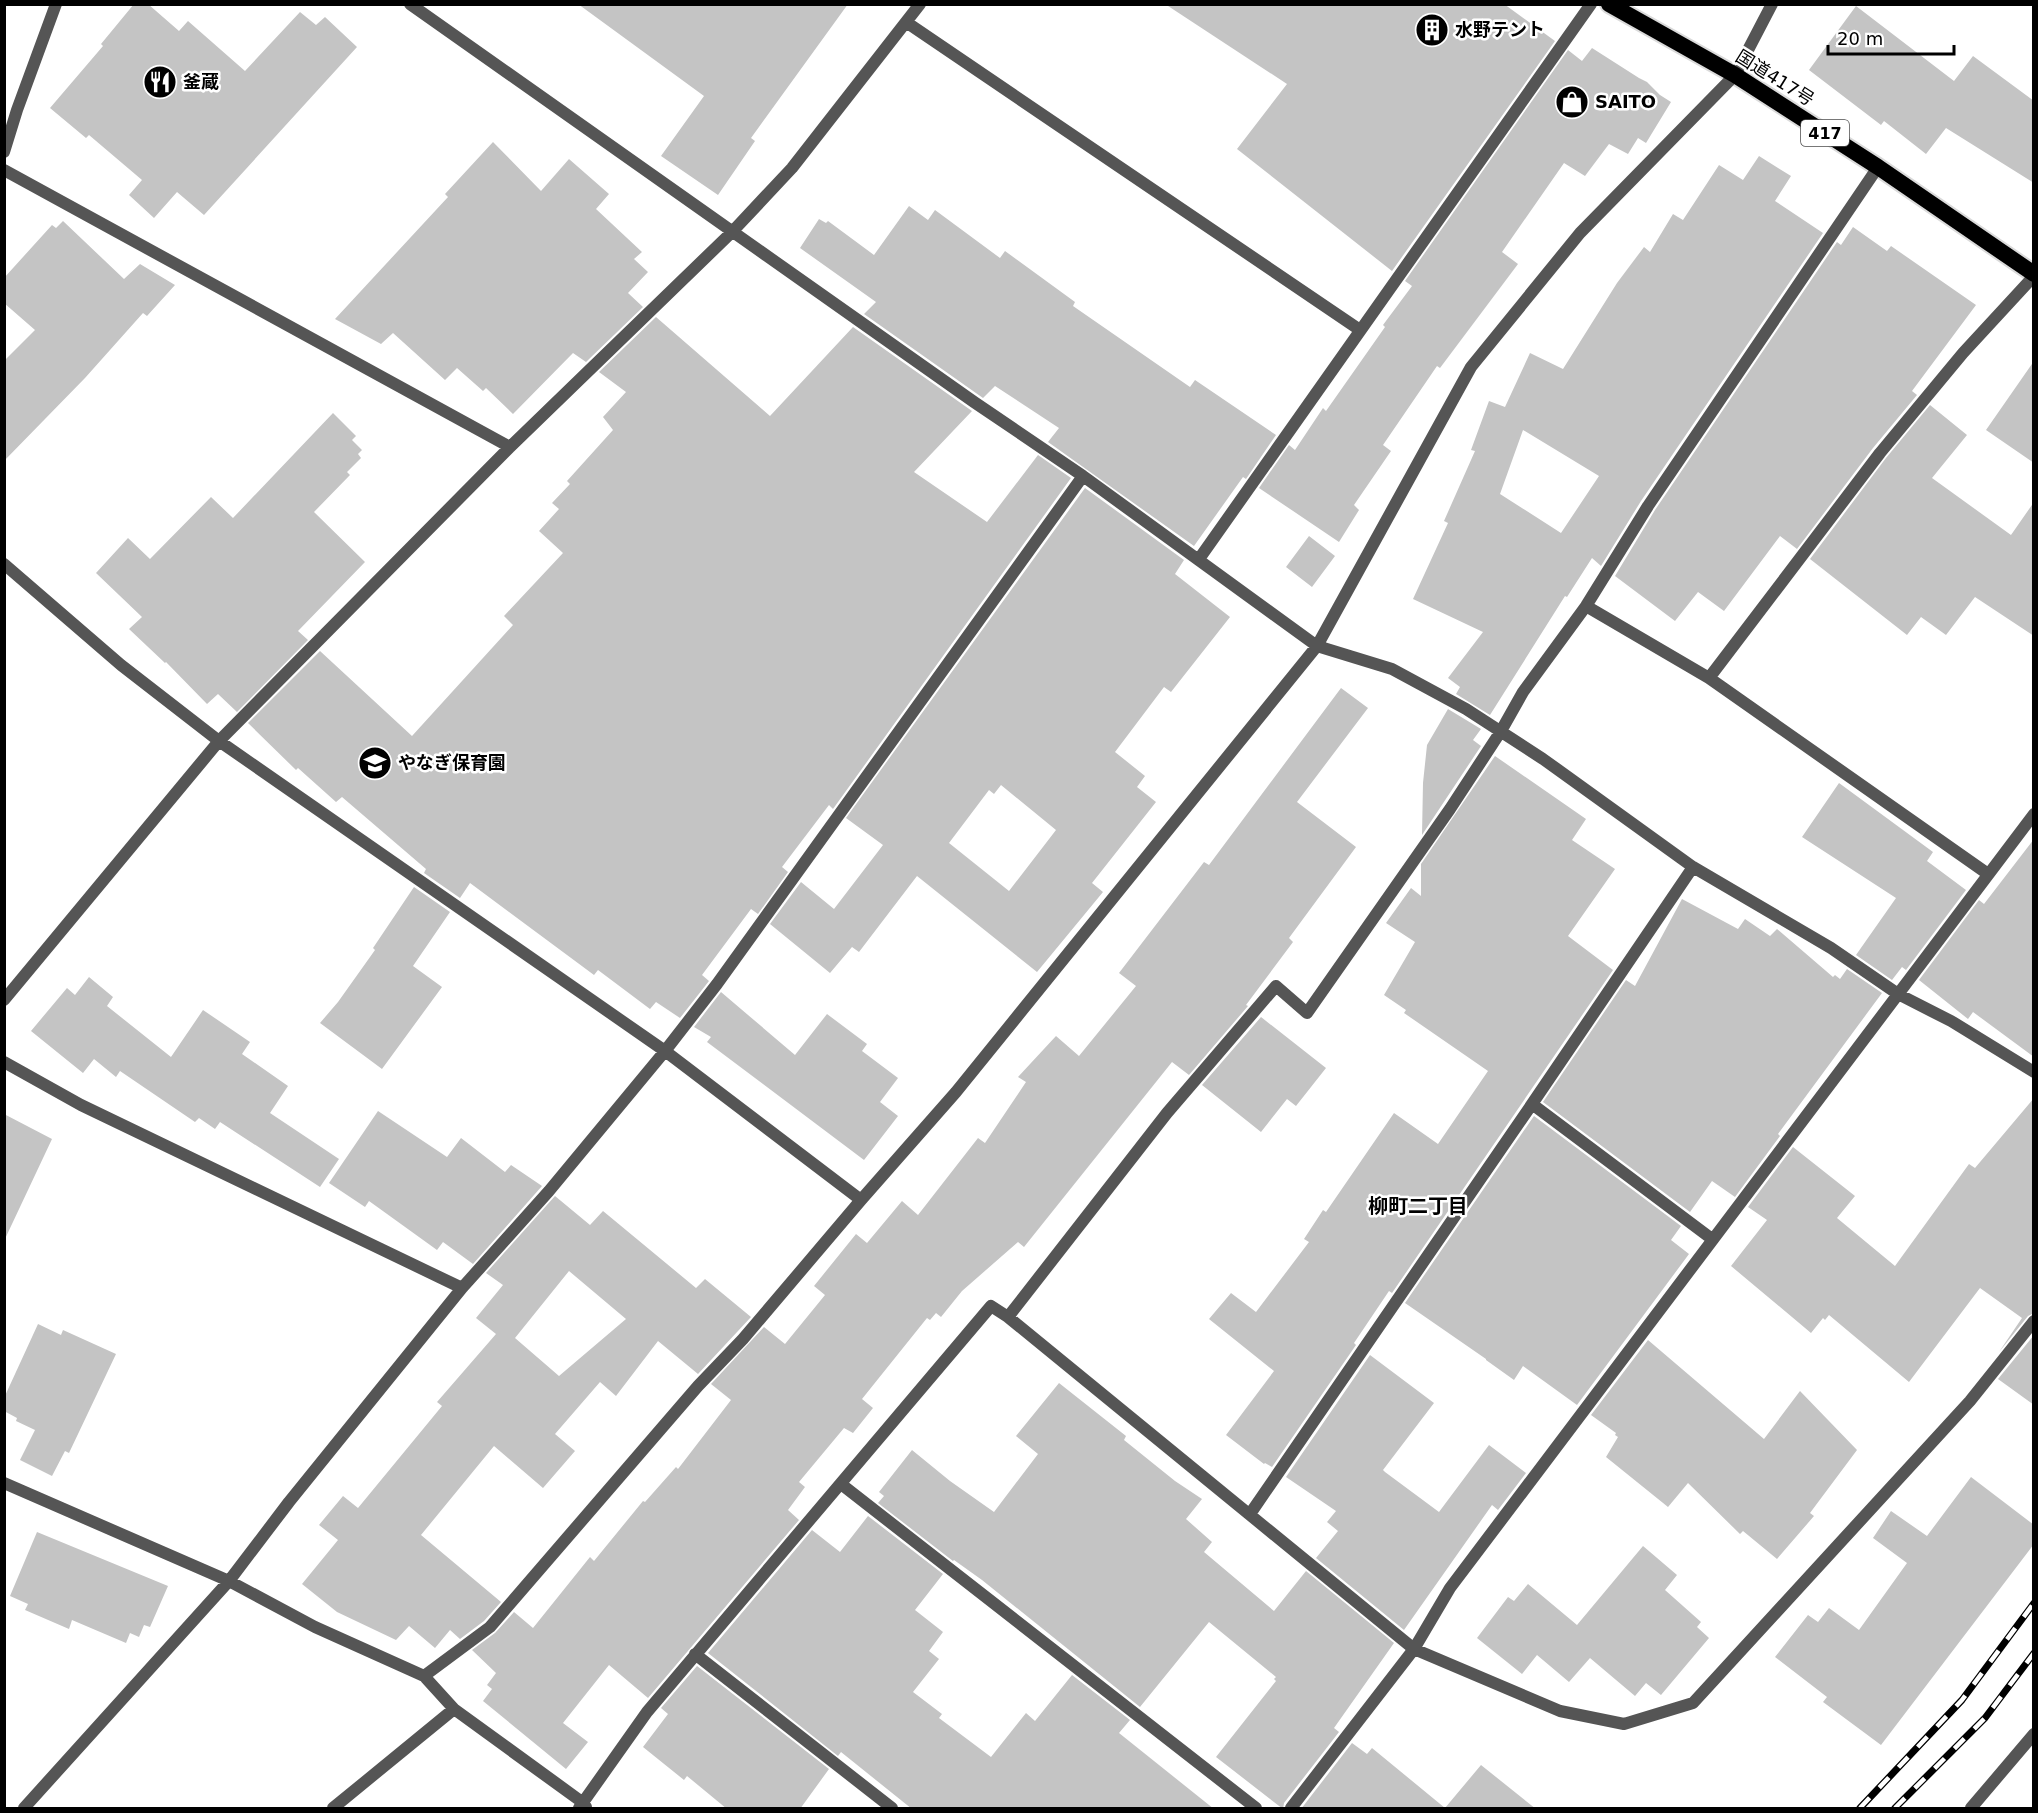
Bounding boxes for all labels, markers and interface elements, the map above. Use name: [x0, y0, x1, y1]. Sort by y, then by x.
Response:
building icon: 水野テント: [1414, 12, 1450, 48]
scale bar: [1828, 18, 1954, 56]
place label: 水野テント: [1455, 19, 1545, 40]
text: 20 m: [1837, 28, 1883, 49]
street label: 国道417号: [1732, 45, 1818, 110]
restaurant icon: 釜蔵: [142, 64, 178, 100]
place label: 釜蔵: [183, 71, 219, 92]
shop icon: SAITO: [1554, 84, 1590, 120]
place label: SAITO: [1595, 91, 1656, 112]
road number: 417: [1801, 120, 1849, 146]
school or university icon: やなぎ保育園: [357, 745, 393, 781]
place label: やなぎ保育園: [398, 752, 506, 773]
district label: 柳町二丁目: [1368, 1194, 1468, 1218]

